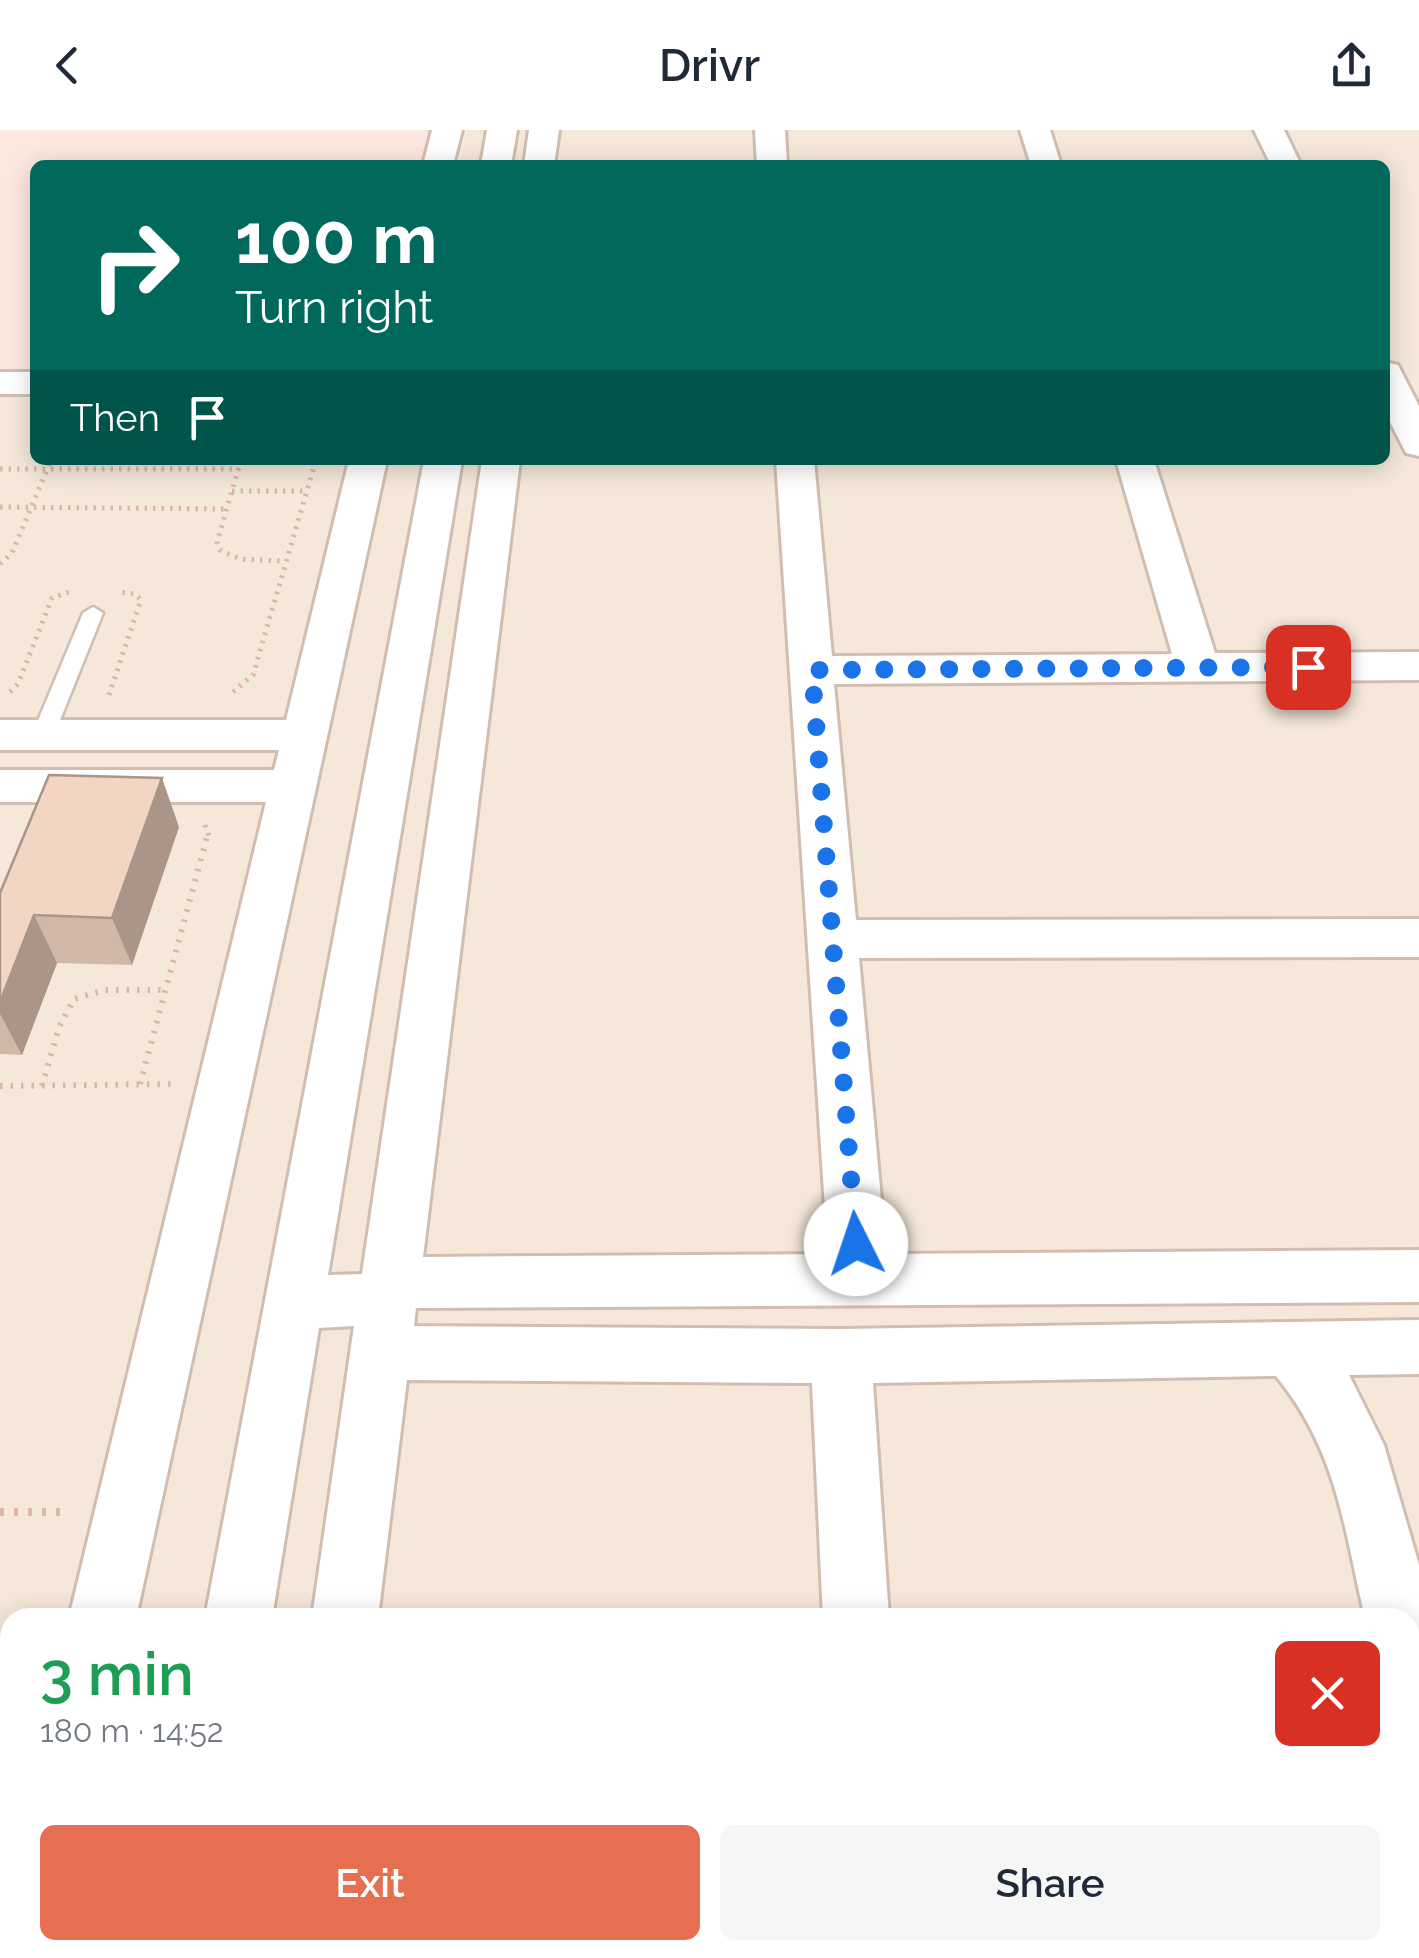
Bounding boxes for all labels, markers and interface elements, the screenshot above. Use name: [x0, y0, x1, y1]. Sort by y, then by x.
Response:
icon: back: [40, 38, 95, 93]
icon: share: [1324, 38, 1379, 93]
text: Drivr: [659, 39, 760, 92]
text: 100 m: [235, 197, 438, 279]
icon: right: [70, 200, 200, 330]
text: Turn right: [235, 281, 433, 334]
icon: arrive: [180, 390, 235, 445]
text: Then: [70, 395, 160, 440]
pin: [1266, 625, 1351, 710]
icon: arrive: [1281, 640, 1336, 695]
position arrow: [804, 1192, 908, 1296]
text: 3 min: [40, 1639, 194, 1709]
button: close: [1275, 1641, 1380, 1746]
text: 180 m · 14:52: [40, 1712, 224, 1749]
button: Exit: [40, 1825, 700, 1940]
button: Share: [720, 1825, 1380, 1940]

